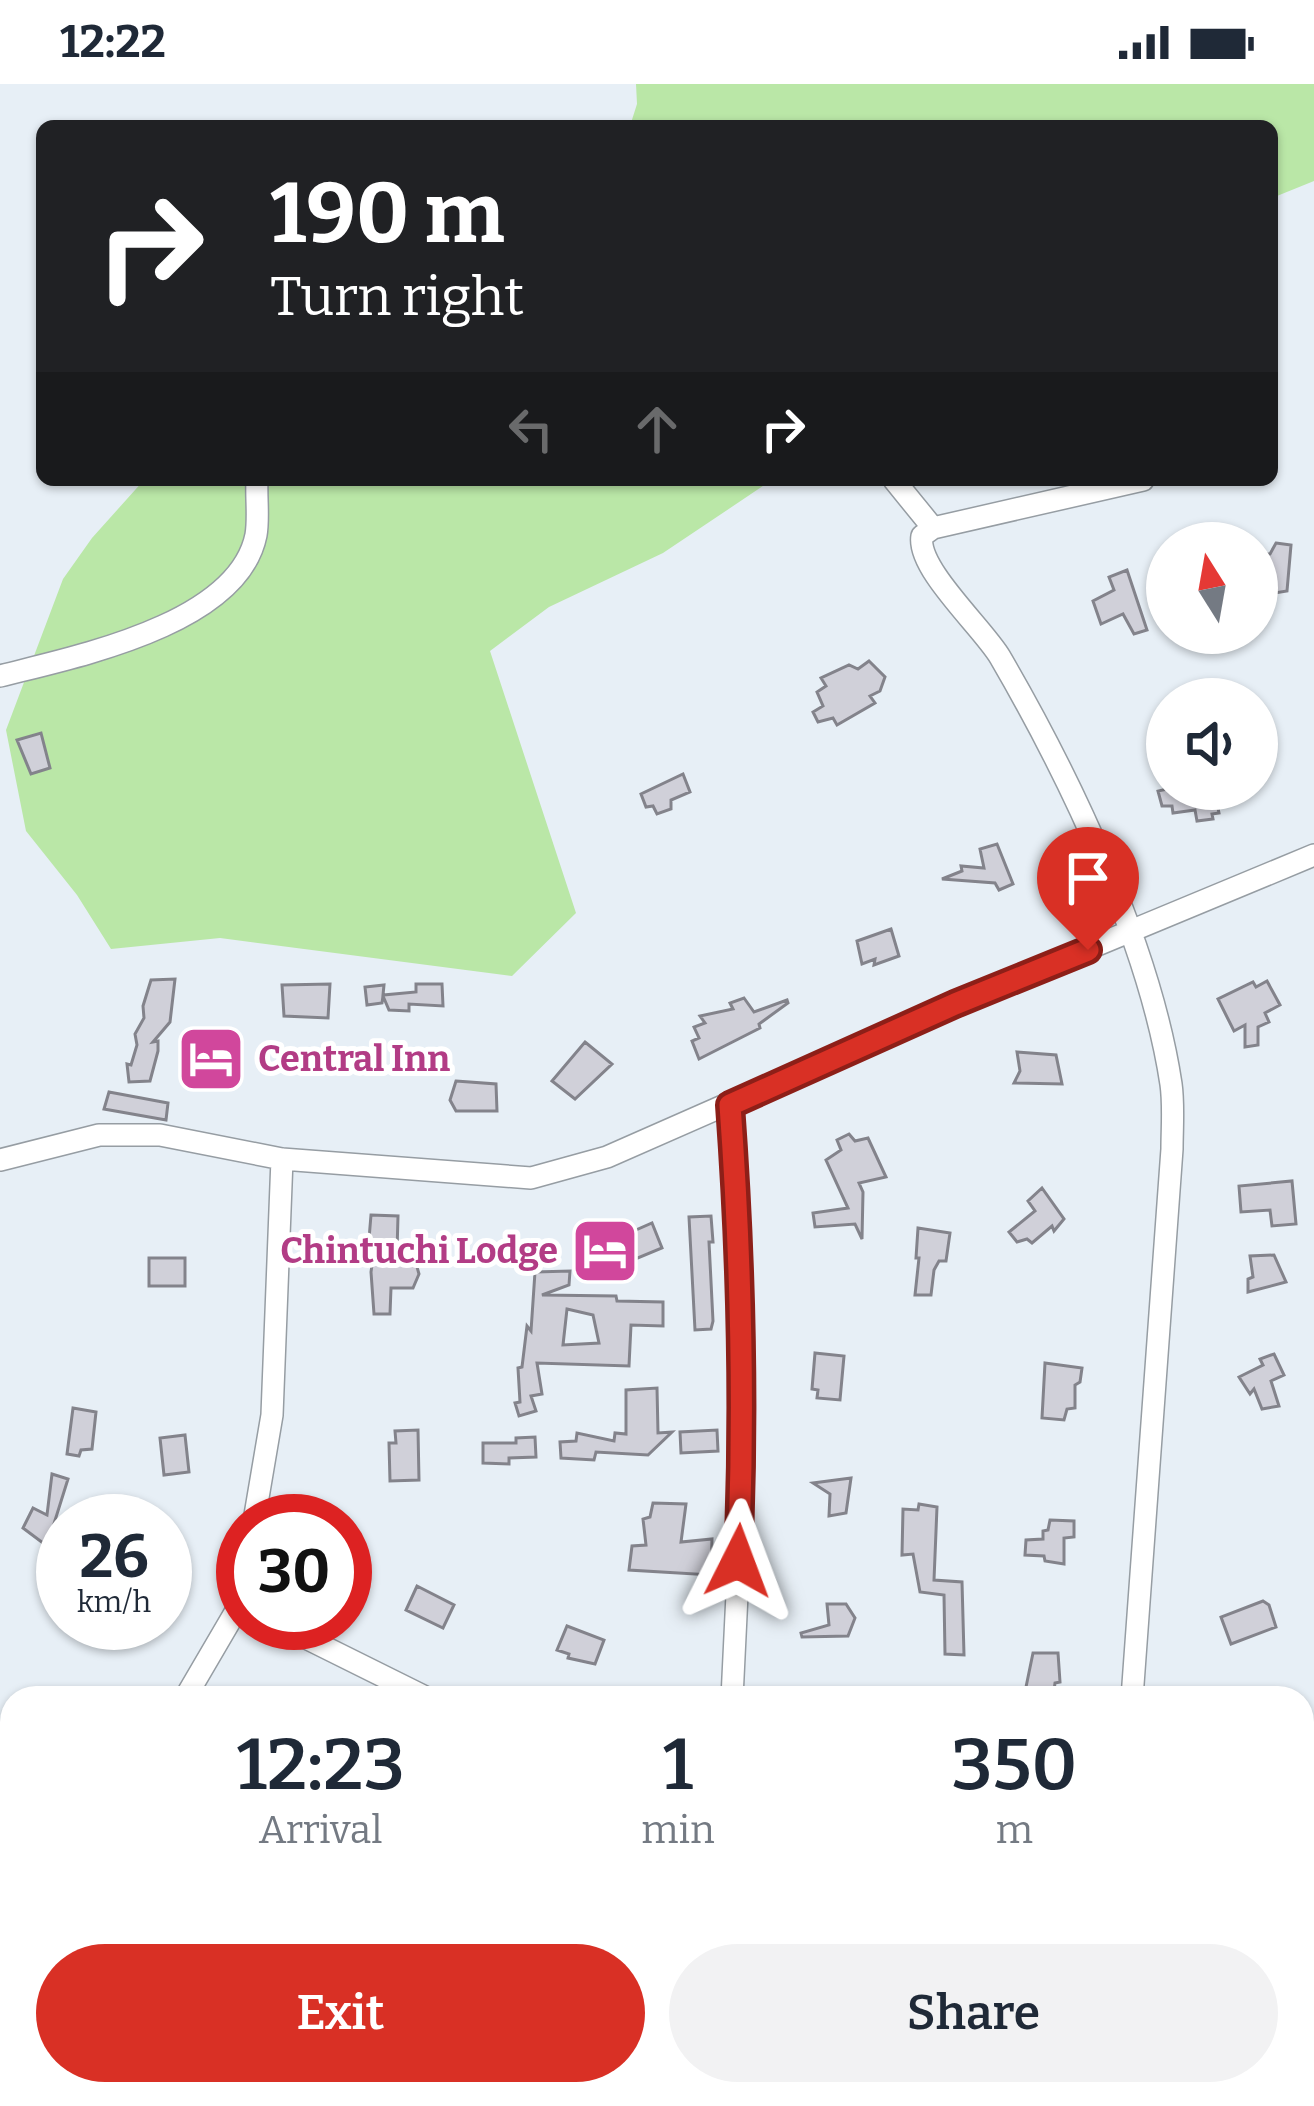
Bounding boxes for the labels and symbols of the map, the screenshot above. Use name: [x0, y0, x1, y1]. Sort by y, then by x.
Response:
north arrow: [1146, 522, 1278, 654]
pin: [1037, 827, 1139, 950]
hotel icon: Central Inn: [176, 1024, 246, 1094]
place label: Central Inn: [258, 1037, 450, 1081]
hotel icon: Chintuchi Lodge: [570, 1216, 640, 1286]
place label: Chintuchi Lodge: [280, 1229, 558, 1273]
speed limit sign: 30: [216, 1494, 372, 1650]
position arrow: [675, 1498, 801, 1624]

